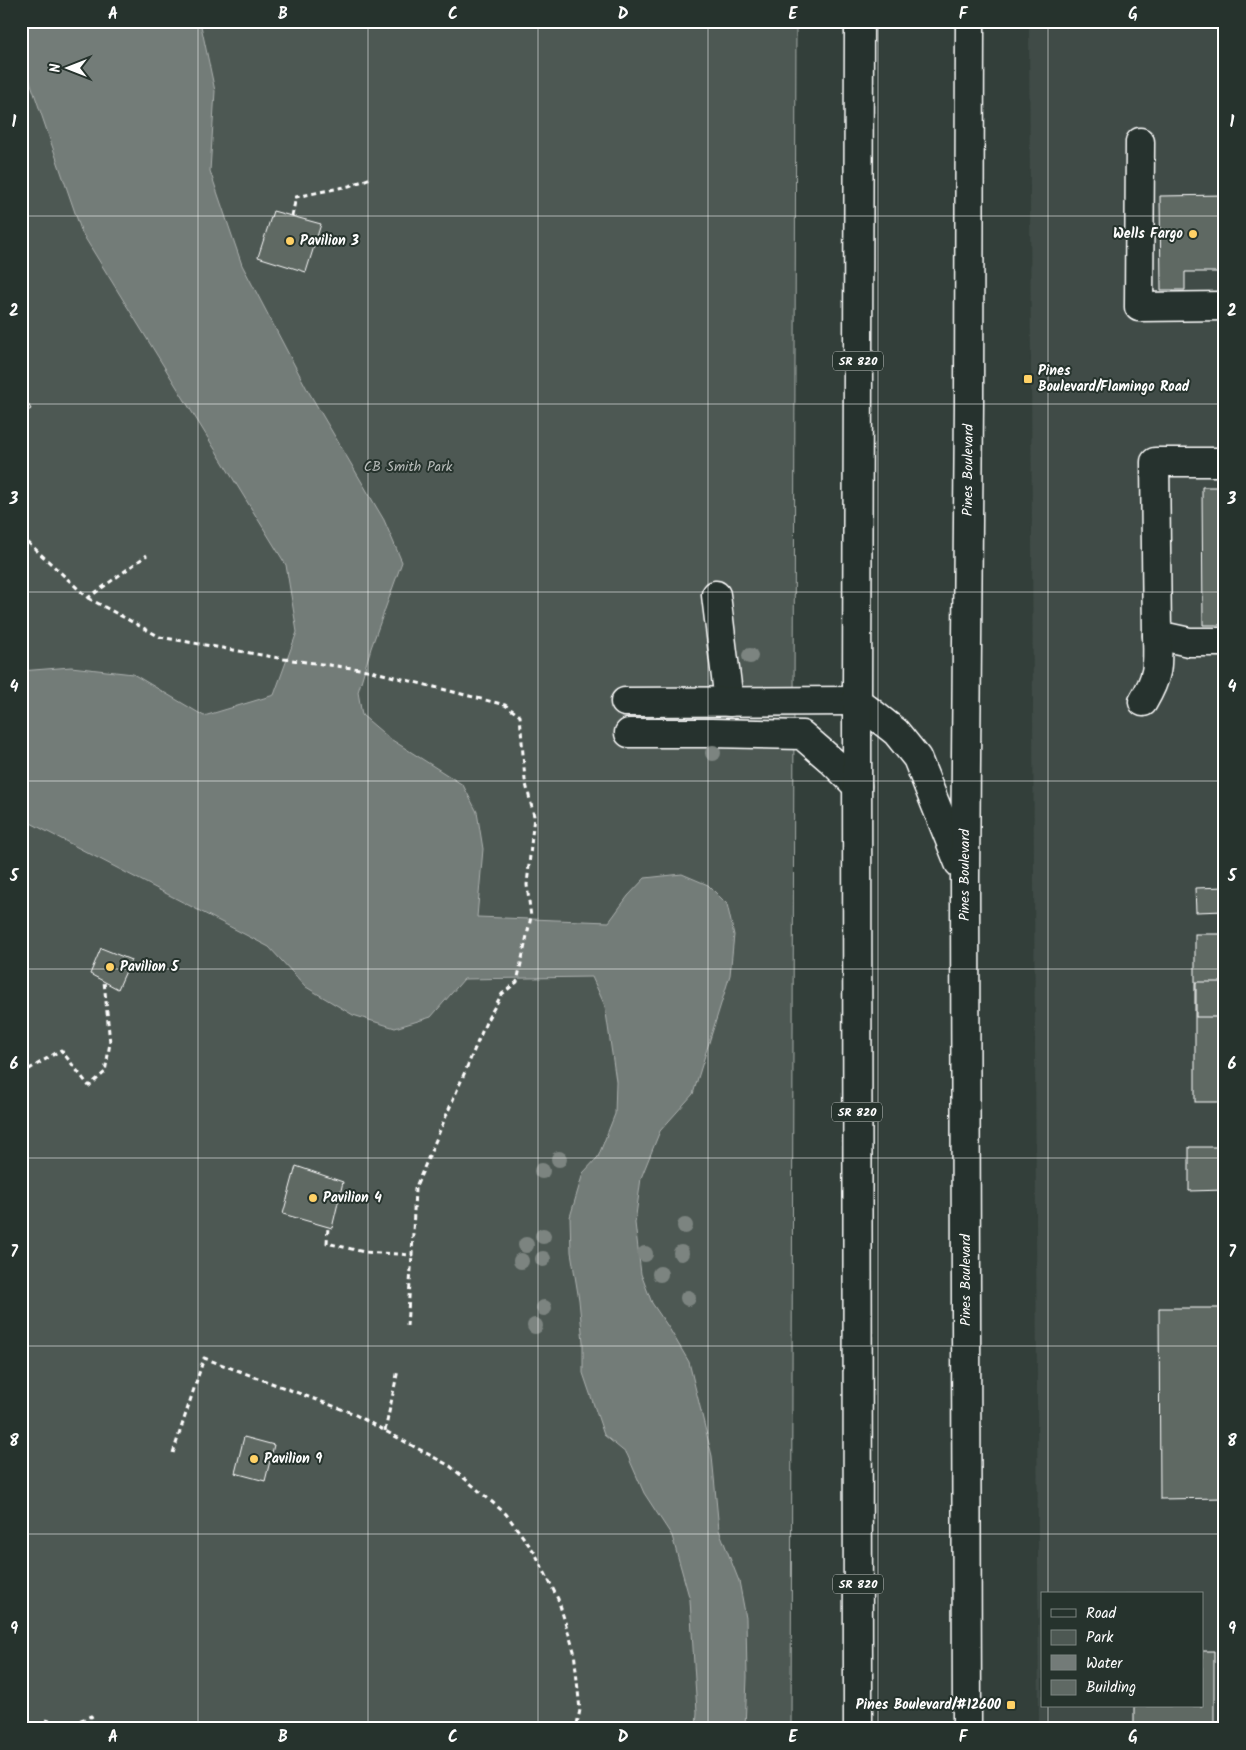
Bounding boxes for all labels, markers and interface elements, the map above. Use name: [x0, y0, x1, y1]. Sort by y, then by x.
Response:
text: A: [108, 2, 118, 27]
text: B: [278, 2, 288, 27]
text: C: [448, 2, 458, 27]
text: D: [618, 2, 629, 27]
text: E: [789, 2, 799, 27]
text: F: [959, 2, 969, 27]
text: G: [1128, 2, 1138, 27]
north arrow: [42, 42, 92, 92]
text: N: [45, 63, 67, 72]
text: 1: [12, 110, 17, 135]
text: 1: [1230, 110, 1235, 135]
place label: Wells Fargo: [1113, 223, 1184, 245]
marker: Wells Fargo: [1187, 228, 1199, 240]
place label: Pavilion 3: [300, 230, 359, 252]
marker: Pavilion 3: [284, 235, 296, 247]
text: 2: [9, 299, 19, 324]
text: 2: [1227, 299, 1237, 324]
road number: SR 820: [833, 352, 883, 371]
place label: Pines Boulevard/Flamingo Road: [1038, 360, 1190, 398]
marker: Pines Boulevard/Flamingo Road: [1022, 373, 1034, 385]
street label: Pines Boulevard: [957, 423, 980, 516]
park label: CB Smith Park: [364, 456, 453, 478]
text: 3: [9, 487, 19, 512]
text: 3: [1227, 487, 1237, 512]
text: 4: [10, 675, 19, 700]
text: 4: [1228, 675, 1237, 700]
street label: Pines Boulevard: [954, 828, 976, 921]
text: 5: [9, 864, 20, 889]
text: 5: [1227, 864, 1238, 889]
place label: Pavilion 5: [120, 956, 180, 978]
marker: Pavilion 5: [104, 961, 116, 973]
text: 6: [10, 1052, 19, 1077]
text: 6: [1228, 1052, 1237, 1077]
road number: SR 820: [832, 1102, 882, 1122]
place label: Pavilion 4: [323, 1187, 382, 1209]
marker: Pavilion 4: [307, 1192, 319, 1204]
street label: Pines Boulevard: [955, 1233, 977, 1326]
text: 7: [10, 1240, 18, 1265]
text: 7: [1228, 1240, 1236, 1265]
text: 8: [9, 1429, 19, 1454]
text: 8: [1227, 1429, 1237, 1454]
place label: Pavilion 9: [264, 1448, 322, 1470]
marker: Pavilion 9: [248, 1453, 260, 1465]
road number: SR 820: [833, 1575, 883, 1594]
legend: [1041, 1592, 1204, 1708]
text: Road: [1086, 1602, 1117, 1626]
text: 9: [10, 1617, 18, 1642]
text: 9: [1228, 1617, 1236, 1642]
text: Park: [1086, 1626, 1114, 1650]
text: Water: [1086, 1652, 1123, 1676]
text: Building: [1086, 1676, 1136, 1700]
place label: Pines Boulevard/#12600: [856, 1694, 1002, 1716]
marker: Pines Boulevard/#12600: [1005, 1699, 1017, 1711]
text: A: [108, 1725, 118, 1750]
text: B: [278, 1725, 288, 1750]
text: C: [448, 1725, 458, 1750]
text: D: [618, 1725, 629, 1750]
text: E: [789, 1725, 799, 1750]
text: F: [959, 1725, 969, 1750]
text: G: [1128, 1725, 1138, 1750]

